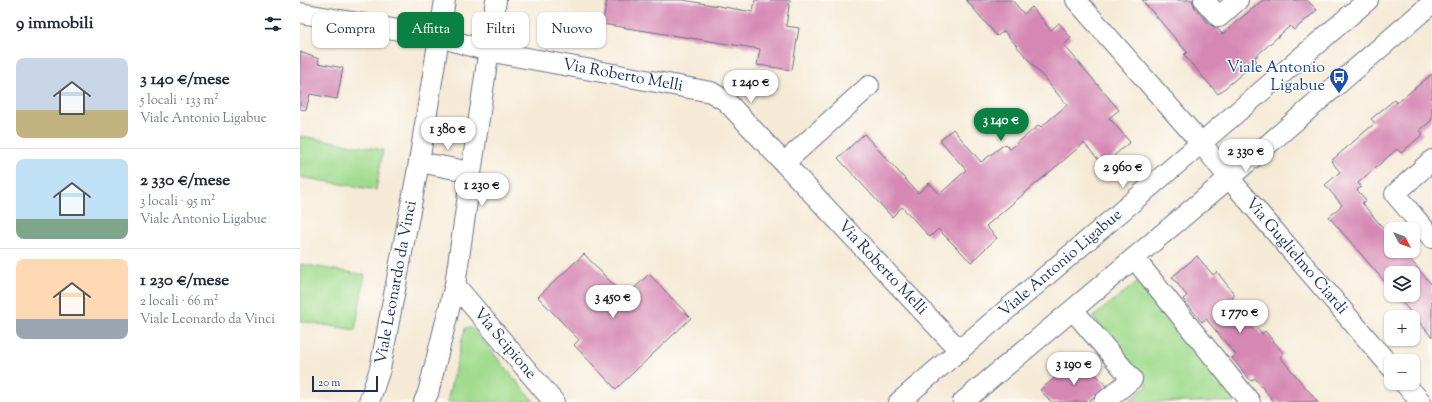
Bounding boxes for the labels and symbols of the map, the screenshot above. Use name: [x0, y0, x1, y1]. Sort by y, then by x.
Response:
street label: Via Roberto Melli: [561, 53, 685, 98]
place label: Viale Antonio Ligabue: [1227, 57, 1325, 98]
bus stop icon: Viale Antonio Ligabue: [1328, 66, 1350, 94]
pin: 1 240 €: [714, 70, 788, 104]
pin: 3 140 €: [964, 108, 1038, 142]
pin: 1 380 €: [411, 117, 485, 151]
pin: 2 330 €: [1209, 139, 1283, 173]
pin: 2 960 €: [1086, 155, 1160, 189]
pin: 1 230 €: [445, 173, 519, 207]
street label: Via Guglielmo Ciardi: [1239, 193, 1353, 320]
street label: Viale Leonardo da Vinci: [370, 198, 423, 366]
street label: Viale Antonio Ligabue: [994, 204, 1128, 323]
street label: Via Roberto Melli: [832, 216, 933, 321]
north arrow: [1384, 222, 1420, 258]
pin: 3 450 €: [576, 285, 650, 319]
pin: 1 770 €: [1203, 300, 1277, 334]
street label: Via Scipione: [468, 303, 542, 385]
pin: 3 190 €: [1037, 352, 1111, 386]
scale bar: [312, 374, 378, 393]

